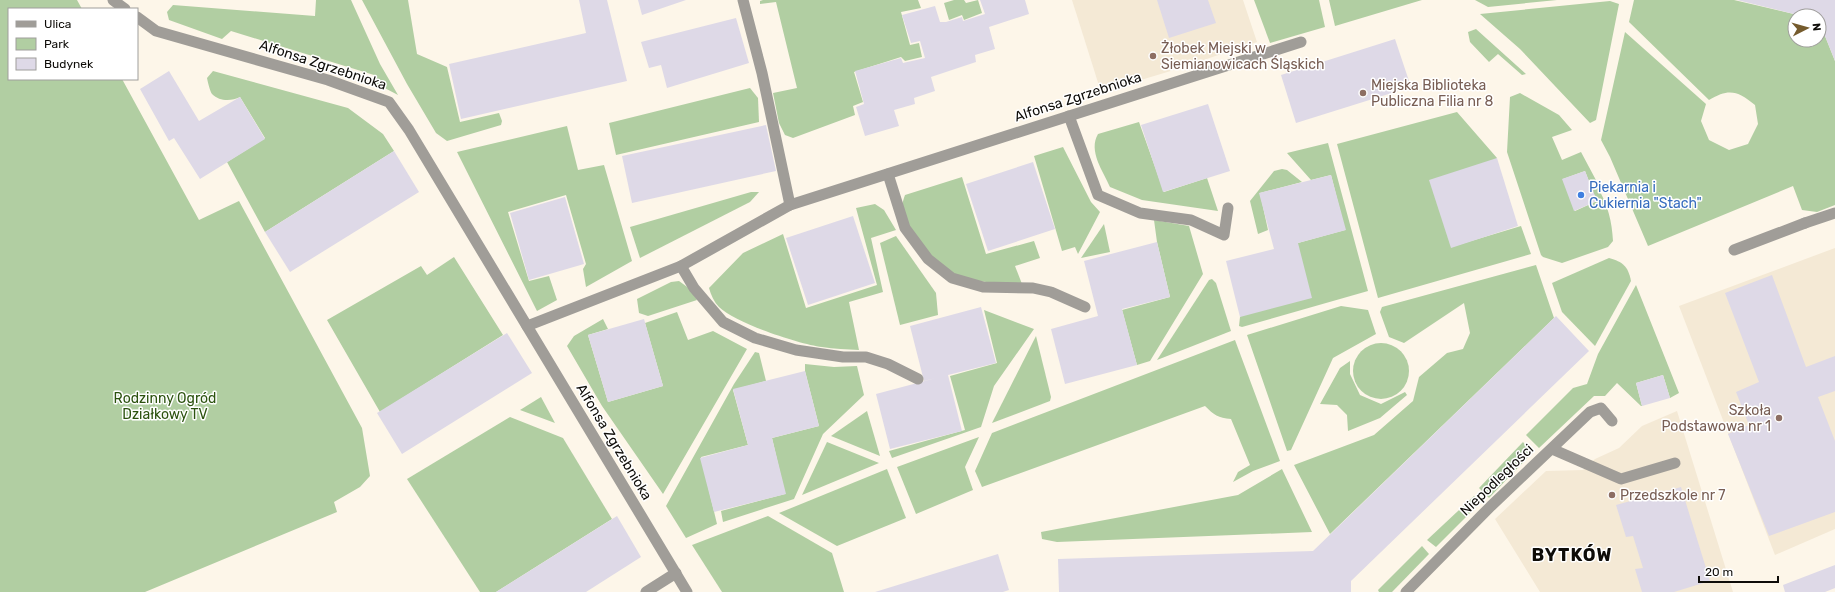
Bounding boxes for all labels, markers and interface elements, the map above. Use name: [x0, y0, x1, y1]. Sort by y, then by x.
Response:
legend: [8, 8, 138, 80]
north arrow: [1787, 8, 1827, 48]
text: Ulica: [44, 17, 71, 31]
text: N: [1810, 22, 1823, 32]
street label: Alfonsa Zgrzebnioka: [257, 36, 389, 94]
text: Park: [44, 37, 70, 51]
place label: Żłobek Miejski w Siemianowicach Śląskich: [1161, 40, 1324, 73]
marker: Żłobek Miejski w Siemianowicach Śląskich: [1148, 51, 1158, 61]
text: Budynek: [44, 57, 94, 71]
street label: Alfonsa Zgrzebnioka: [1012, 68, 1144, 126]
place label: Miejska Biblioteka Publiczna Filia nr 8: [1371, 77, 1493, 110]
marker: Miejska Biblioteka Publiczna Filia nr 8: [1358, 88, 1368, 98]
place label: Piekarnia i Cukiernia "Stach": [1589, 179, 1702, 212]
marker: Piekarnia i Cukiernia "Stach": [1576, 190, 1586, 200]
street label: Alfonsa Zgrzebnioka: [573, 381, 655, 503]
park label: Rodzinny Ogród Działkowy TV: [114, 390, 216, 423]
place label: Szkoła Podstawowa nr 1: [1661, 402, 1771, 435]
marker: Szkoła Podstawowa nr 1: [1774, 413, 1784, 423]
street label: Niepodległości: [1457, 441, 1537, 519]
place label: Przedszkole nr 7: [1620, 487, 1725, 504]
marker: Przedszkole nr 7: [1607, 490, 1617, 500]
district label: BYTKÓW: [1532, 544, 1612, 566]
scale bar: [1699, 558, 1778, 584]
text: 20 m: [1705, 565, 1733, 579]

